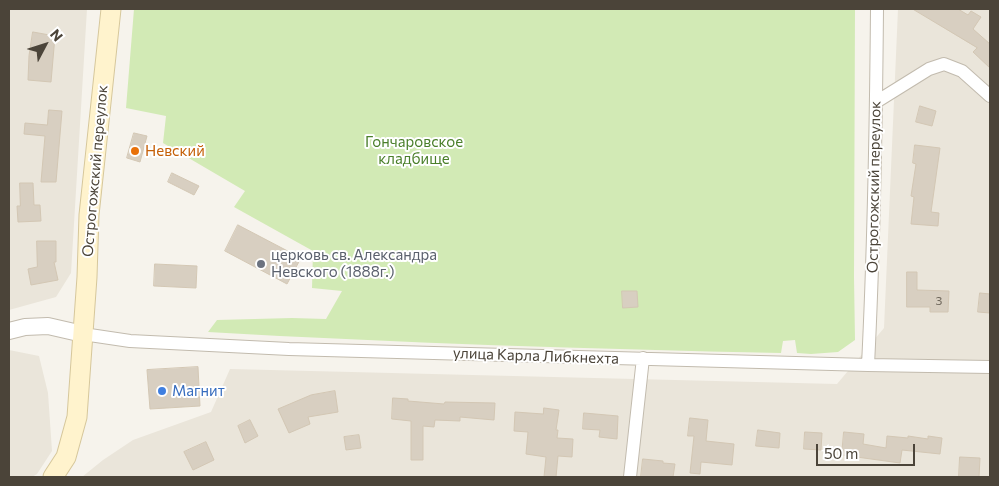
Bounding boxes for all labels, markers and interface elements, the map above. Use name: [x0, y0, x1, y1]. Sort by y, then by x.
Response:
north arrow: [20, 20, 70, 70]
text: N: [47, 26, 67, 45]
street label: Острогожский переулок: [79, 84, 111, 258]
street label: Острогожский переулок: [863, 101, 885, 273]
park label: Гончаровское кладбище: [365, 133, 463, 168]
place label: Невский: [145, 142, 205, 160]
marker: Невский: [129, 145, 141, 157]
place label: церковь св. Александра Невского (1888г.): [271, 246, 437, 281]
marker: церковь св. Александра Невского (1888г.): [255, 258, 267, 270]
house number: 3: [936, 294, 942, 308]
street label: улица Карла Либкнехта: [453, 344, 619, 368]
place label: Магнит: [172, 382, 225, 400]
marker: Магнит: [156, 385, 168, 397]
scale bar: [819, 434, 918, 466]
text: 50 m: [824, 444, 858, 462]

